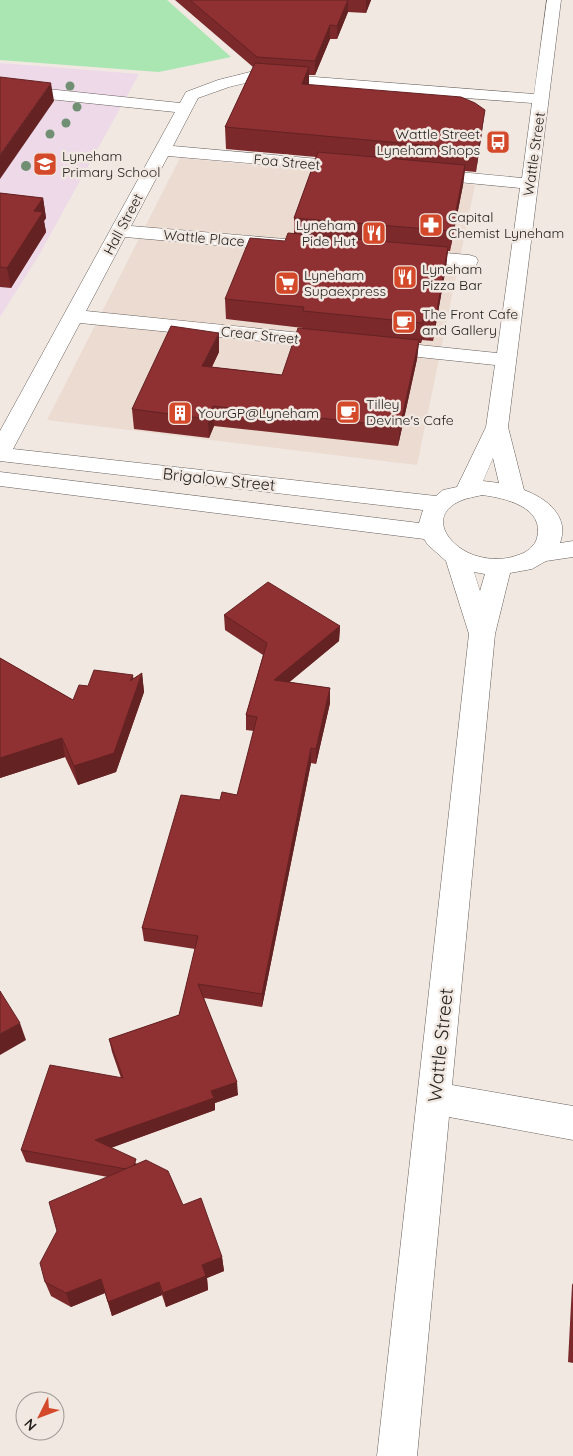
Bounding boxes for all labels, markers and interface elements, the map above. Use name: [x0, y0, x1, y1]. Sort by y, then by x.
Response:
street label: Wattle Street: [519, 111, 549, 197]
place label: Wattle Street Lyneham Shops: [377, 125, 480, 159]
bus stop icon: Wattle Street Lyneham Shops: [485, 129, 511, 155]
place label: Lyneham Primary School: [62, 147, 160, 181]
street label: Foa Street: [253, 150, 321, 174]
school or university icon: Lyneham Primary School: [32, 151, 58, 177]
street label: Hall Street: [99, 190, 147, 258]
place label: Capital Chemist Lyneham: [448, 208, 564, 242]
pharmacy icon: Capital Chemist Lyneham: [418, 212, 444, 238]
place label: Lyneham Pide Hut: [296, 216, 356, 250]
restaurant icon: Lyneham Pide Hut: [361, 220, 387, 246]
street label: Wattle Place: [163, 225, 245, 251]
place label: Lyneham Pizza Bar: [422, 260, 483, 294]
restaurant icon: Lyneham Pizza Bar: [392, 264, 418, 290]
place label: Lyneham Supaexpress: [304, 266, 386, 300]
supermarket icon: Lyneham Supaexpress: [274, 270, 300, 296]
place label: The Front Cafe and Gallery: [422, 305, 518, 339]
cafe icon: The Front Cafe and Gallery: [391, 309, 417, 335]
street label: Crear Street: [220, 322, 300, 348]
place label: Tilley Devine's Cafe: [366, 395, 454, 429]
cafe icon: Tilley Devine's Cafe: [335, 399, 361, 425]
building icon: YourGP@Lyneham: [167, 400, 193, 426]
place label: YourGP@Lyneham: [198, 404, 319, 422]
street label: Brigalow Street: [162, 463, 276, 495]
street label: Wattle Street: [422, 987, 458, 1103]
north arrow: [15, 1391, 65, 1441]
text: N: [20, 1415, 40, 1435]

